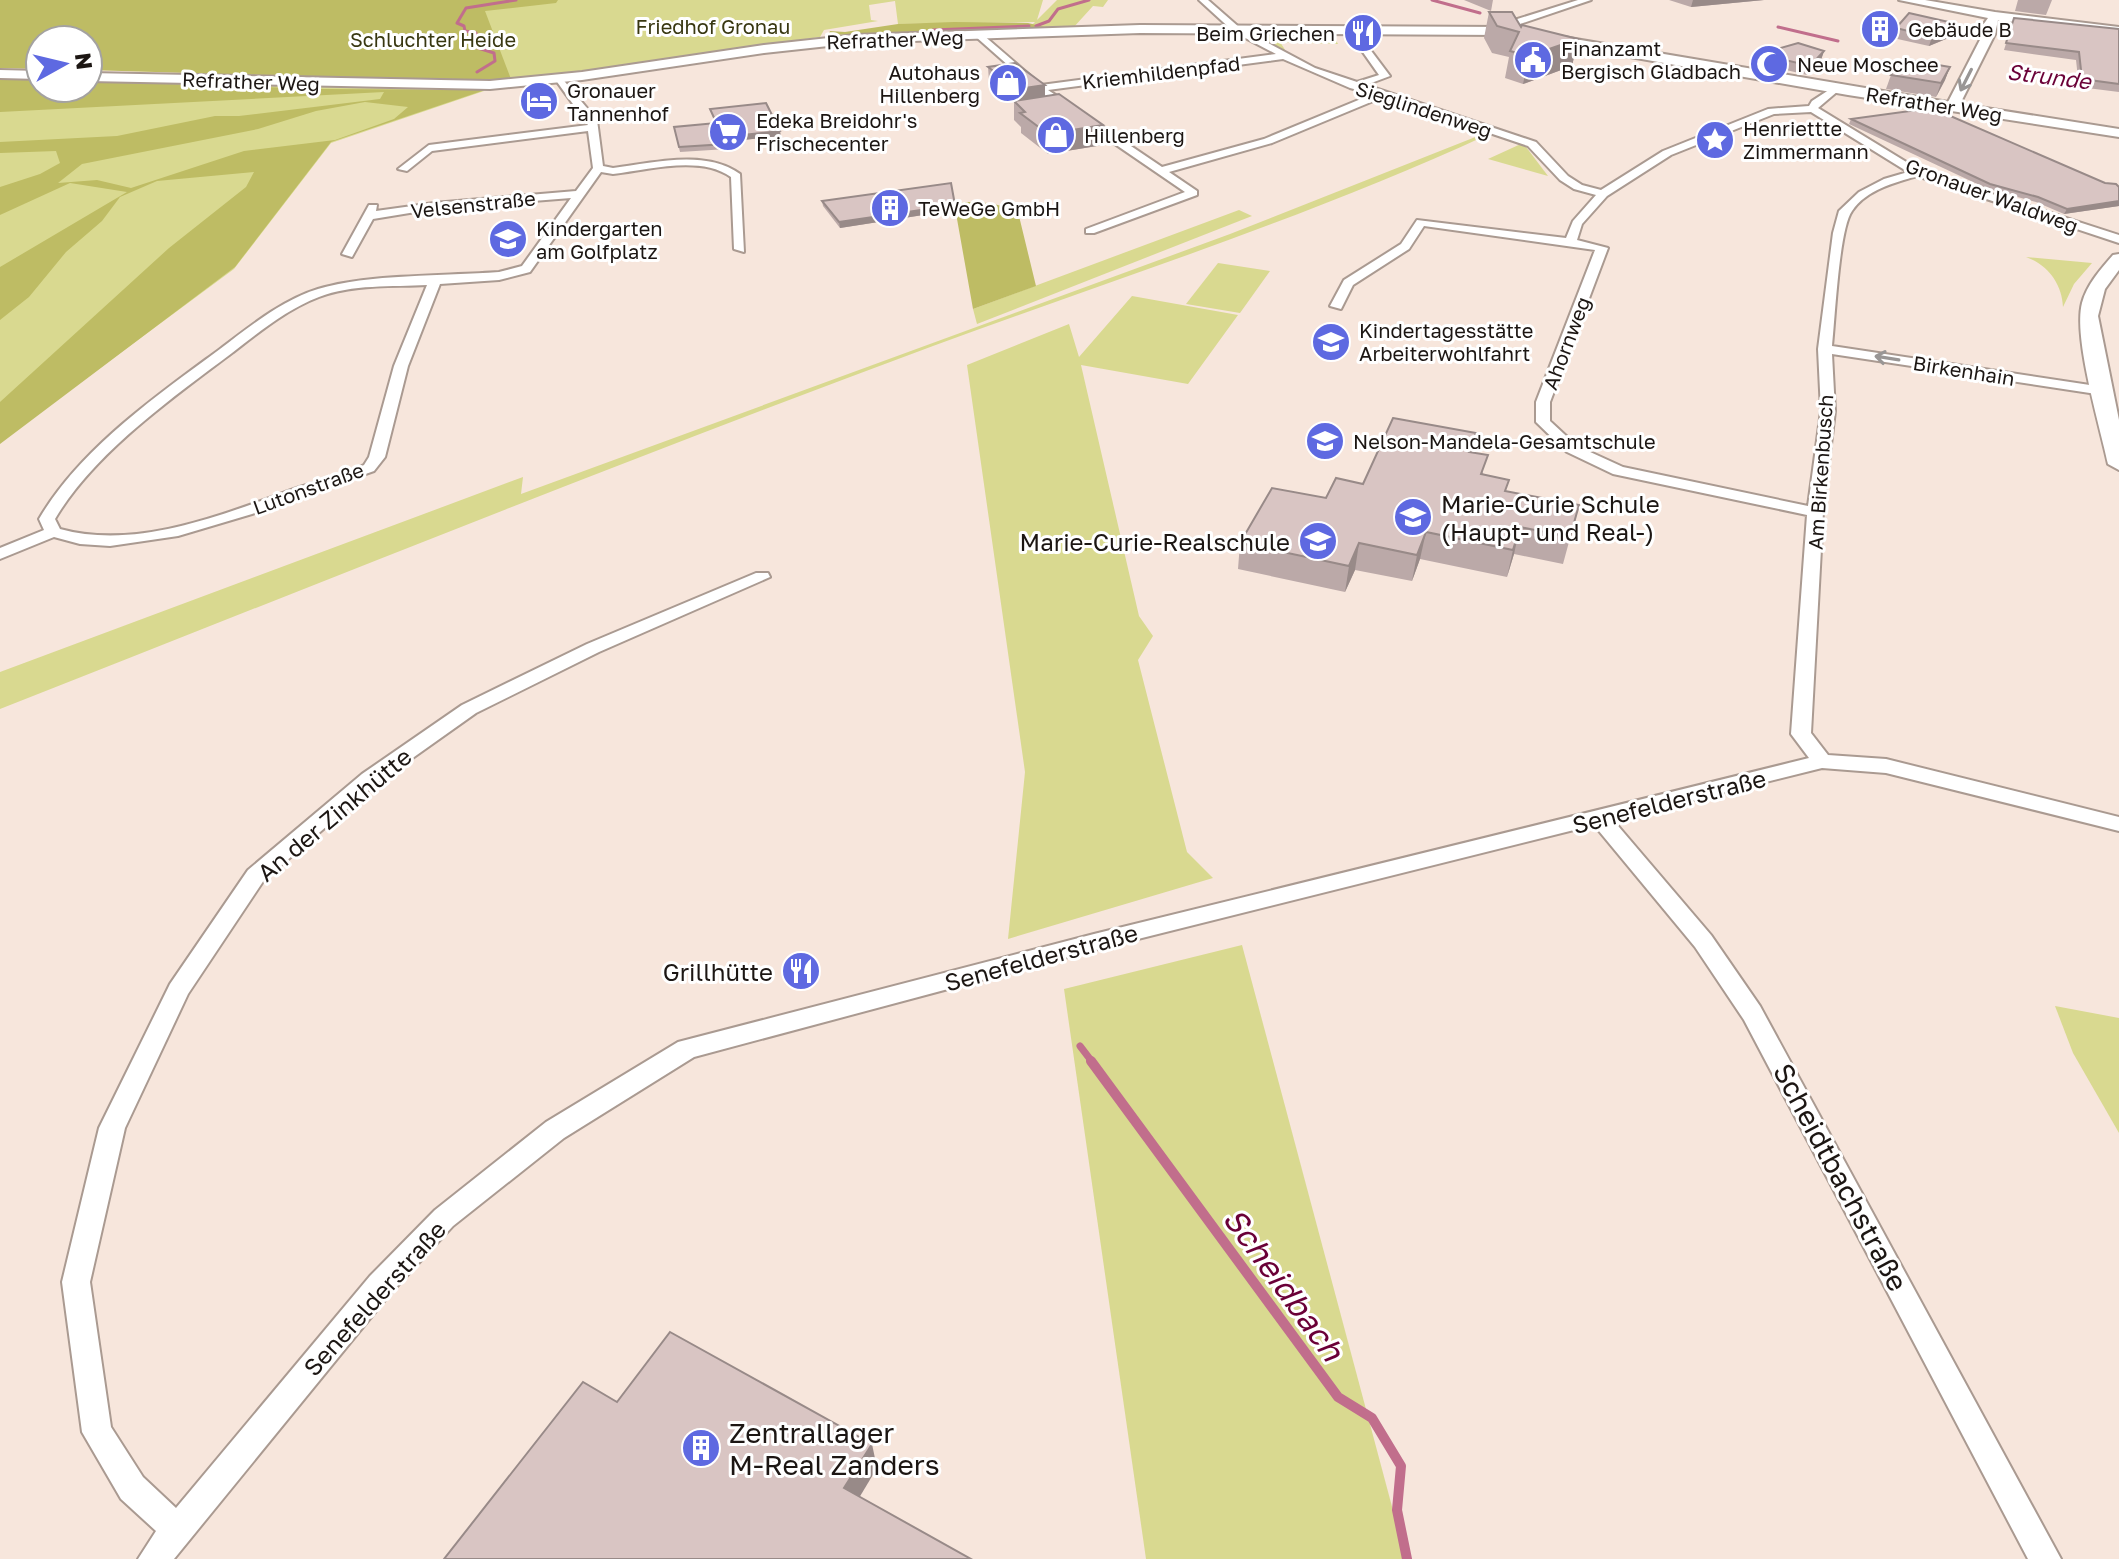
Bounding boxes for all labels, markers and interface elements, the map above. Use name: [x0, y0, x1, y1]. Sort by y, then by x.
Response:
building icon: Gebäude B: [1859, 8, 1901, 50]
restaurant icon: Beim Griechen: [1342, 12, 1384, 54]
park label: Friedhof Gronau: [636, 14, 790, 38]
place label: Gebäude B: [1908, 17, 2012, 41]
place label: Beim Griechen: [1196, 21, 1335, 45]
north arrow: [24, 24, 104, 104]
street label: Refrather Weg: [826, 25, 964, 53]
park label: Schluchter Heide: [350, 27, 516, 51]
place label: Finanzamt Bergisch Gladbach: [1561, 36, 1741, 83]
public building icon: Finanzamt Bergisch Gladbach: [1512, 39, 1554, 81]
mosque icon: Neue Moschee: [1748, 43, 1790, 85]
street label: Kriemhildenpfad: [1081, 50, 1241, 94]
text: N: [70, 51, 99, 71]
place label: Neue Moschee: [1797, 52, 1939, 76]
water label: Strunde: [2006, 57, 2095, 95]
place label: Autohaus Hillenberg: [879, 60, 980, 107]
shop icon: Autohaus Hillenberg: [987, 62, 1029, 104]
street label: Refrather Weg: [182, 67, 320, 95]
one-way arrow: [1958, 68, 1974, 92]
street label: Sieglindenweg: [1353, 76, 1495, 142]
place label: Gronauer Tannenhof: [567, 78, 669, 125]
hotel icon: Gronauer Tannenhof: [518, 80, 560, 122]
street label: Refrather Weg: [1864, 81, 2004, 127]
place label: Edeka Breidohr's Frischecenter: [756, 108, 917, 155]
supermarket icon: Edeka Breidohr's Frischecenter: [707, 111, 749, 153]
shop icon: Hillenberg: [1035, 114, 1077, 156]
place label: Henriettte Zimmermann: [1743, 116, 1869, 163]
place icon: Henriettte Zimmermann: [1694, 119, 1736, 161]
place label: Hillenberg: [1084, 123, 1185, 147]
street label: Gronauer Waldweg: [1902, 153, 2082, 237]
street label: Velsenstraße: [409, 186, 537, 222]
building icon: TeWeGe GmbH: [869, 187, 911, 229]
place label: TeWeGe GmbH: [918, 196, 1060, 220]
place label: Kindergarten am Golfplatz: [536, 216, 663, 263]
school or university icon: Kindergarten am Golfplatz: [487, 218, 529, 260]
street label: Ahornweg: [1537, 293, 1595, 393]
place label: Kindertagesstätte Arbeiterwohlfahrt: [1359, 318, 1533, 365]
school or university icon: Kindertagesstätte Arbeiterwohlfahrt: [1310, 321, 1352, 363]
one-way arrow: [1875, 350, 1900, 365]
street label: Birkenhain: [1911, 350, 2017, 390]
street label: Am Birkenbusch: [1803, 394, 1837, 550]
school or university icon: Nelson-Mandela-Gesamtschule: [1304, 420, 1346, 462]
place label: Nelson-Mandela-Gesamtschule: [1353, 429, 1656, 453]
street label: Lutonstraße: [249, 457, 367, 519]
place label: Marie-Curie Schule (Haupt- und Real-): [1441, 489, 1660, 546]
school or university icon: Marie-Curie Schule (Haupt- und Real-): [1392, 496, 1434, 538]
school or university icon: Marie-Curie-Realschule: [1297, 520, 1339, 562]
place label: Marie-Curie-Realschule: [1020, 527, 1290, 556]
street label: An der Zinkhütte: [251, 741, 417, 887]
street label: Senefelderstraße: [1569, 763, 1769, 839]
street label: Senefelderstraße: [941, 917, 1141, 997]
restaurant icon: Grillhütte: [780, 950, 822, 992]
place label: Grillhütte: [663, 957, 773, 986]
street label: Scheidtbachstraße: [1767, 1058, 1915, 1296]
water label: Scheidbach: [1216, 1200, 1353, 1369]
street label: Senefelderstraße: [297, 1215, 451, 1381]
place label: Zentrallager M-Real Zanders: [729, 1416, 940, 1481]
building icon: Zentrallager M-Real Zanders: [680, 1427, 722, 1469]

